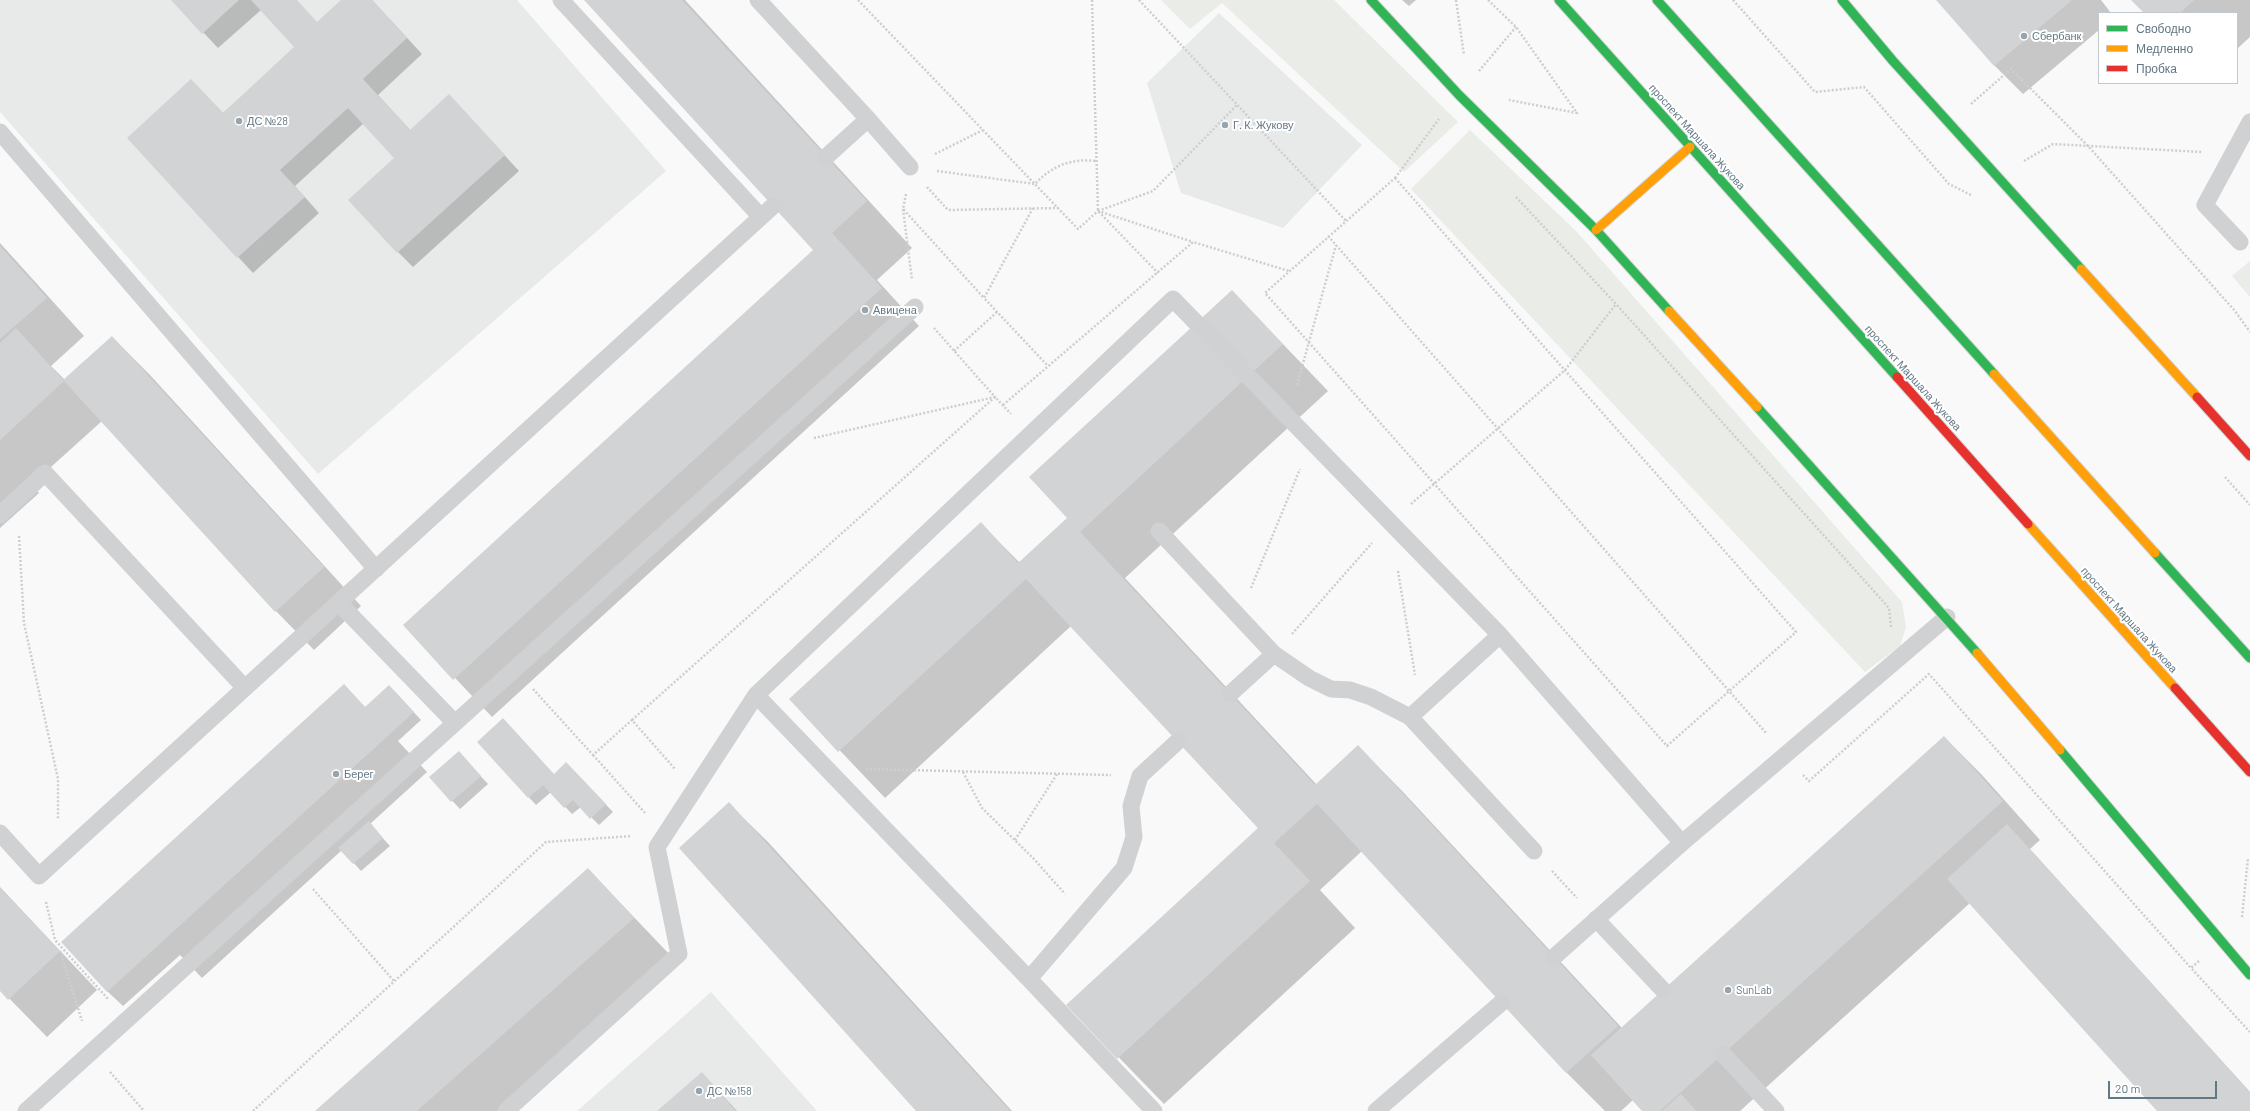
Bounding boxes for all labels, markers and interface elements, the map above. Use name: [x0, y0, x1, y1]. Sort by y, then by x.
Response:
legend: [2098, 12, 2238, 84]
text: Свободно: [2136, 21, 2191, 35]
place label: Сбербанк: [2032, 29, 2081, 43]
marker: Сбербанк: [2019, 31, 2029, 41]
text: Медленно: [2136, 41, 2193, 55]
text: Пробка: [2136, 61, 2177, 75]
street label: проспект Маршала Жукова: [1646, 81, 1748, 193]
place label: ДС №28: [247, 114, 288, 128]
marker: ДС №28: [234, 116, 244, 126]
place label: Г. К. Жукову: [1233, 118, 1294, 132]
marker: Г. К. Жукову: [1220, 120, 1230, 130]
place label: Авицена: [873, 303, 917, 317]
marker: Авицена: [860, 305, 870, 315]
street label: проспект Маршала Жукова: [1862, 322, 1964, 434]
street label: проспект Маршала Жукова: [2078, 564, 2180, 676]
place label: Берег: [344, 767, 374, 781]
marker: Берег: [331, 769, 341, 779]
place label: SunLab: [1736, 983, 1772, 997]
marker: SunLab: [1723, 985, 1733, 995]
scale bar: [2110, 1073, 2219, 1099]
text: 20 m: [2115, 1081, 2141, 1095]
place label: ДС №158: [707, 1084, 752, 1098]
marker: ДС №158: [694, 1086, 704, 1096]

